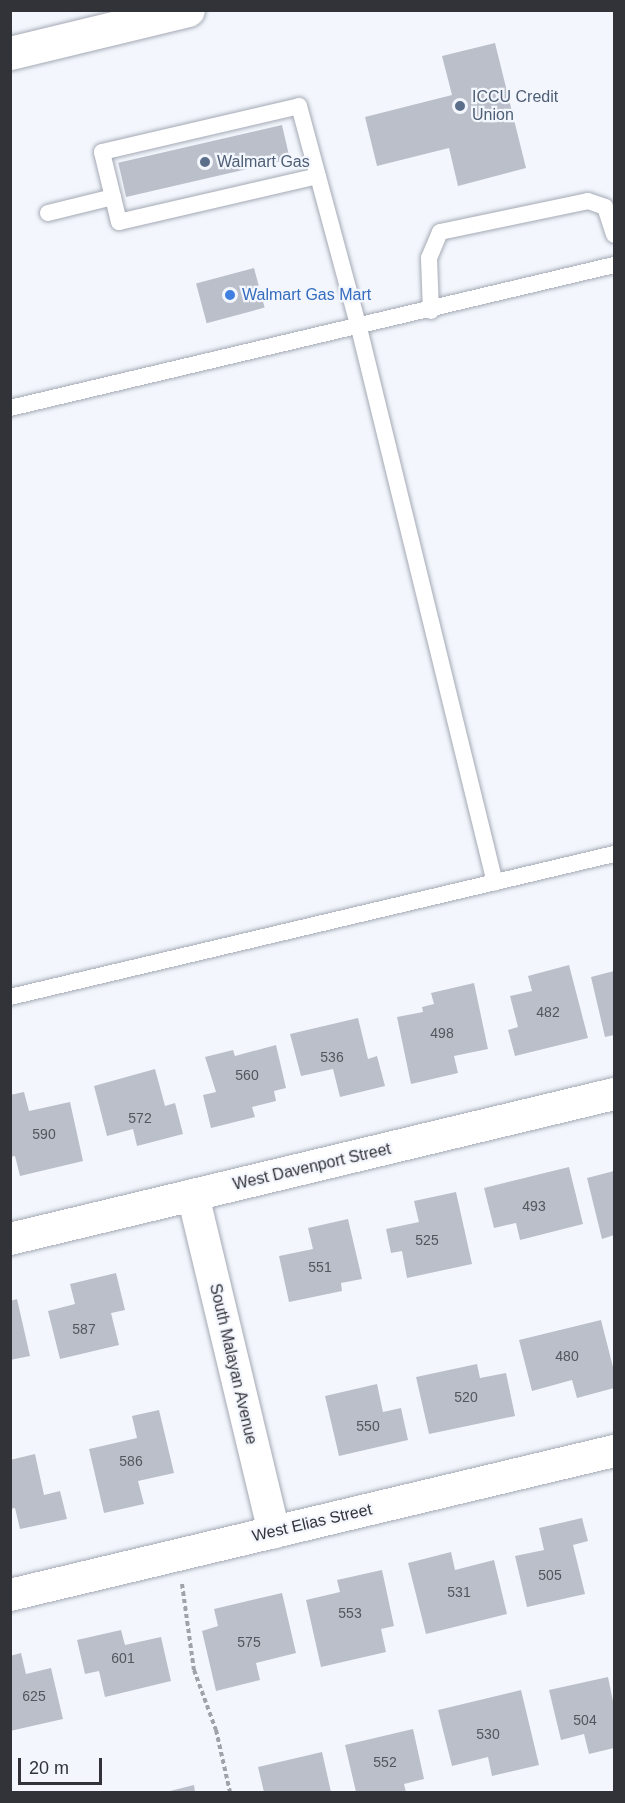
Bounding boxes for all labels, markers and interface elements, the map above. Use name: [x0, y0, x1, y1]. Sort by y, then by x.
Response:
place label: ICCU Credit Union: [472, 87, 558, 125]
marker: ICCU Credit Union: [453, 99, 467, 113]
place label: Walmart Gas: [217, 152, 310, 172]
marker: Walmart Gas: [198, 155, 212, 169]
place label: Walmart Gas Mart: [242, 285, 371, 305]
marker: Walmart Gas Mart: [223, 288, 237, 302]
house number: 482: [536, 1004, 560, 1020]
house number: 498: [430, 1025, 454, 1041]
house number: 536: [320, 1049, 344, 1065]
house number: 560: [235, 1067, 259, 1083]
house number: 572: [128, 1110, 152, 1126]
house number: 590: [32, 1126, 56, 1142]
street label: West Davenport Street: [231, 1139, 393, 1195]
house number: 493: [522, 1198, 546, 1214]
house number: 525: [415, 1232, 439, 1248]
house number: 551: [308, 1259, 332, 1275]
street label: South Malayan Avenue: [205, 1281, 261, 1447]
house number: 587: [72, 1321, 96, 1337]
house number: 480: [555, 1348, 579, 1364]
house number: 520: [454, 1389, 478, 1405]
house number: 550: [356, 1418, 380, 1434]
house number: 586: [119, 1453, 143, 1469]
street label: West Elias Street: [250, 1500, 374, 1546]
house number: 505: [538, 1567, 562, 1583]
house number: 531: [447, 1584, 471, 1600]
house number: 553: [338, 1605, 362, 1621]
house number: 575: [237, 1634, 261, 1650]
house number: 601: [111, 1650, 135, 1666]
house number: 625: [22, 1688, 46, 1704]
house number: 504: [573, 1712, 597, 1728]
house number: 530: [476, 1726, 500, 1742]
scale bar: [21, 1746, 105, 1784]
house number: 552: [373, 1754, 397, 1770]
text: 20 m: [29, 1758, 69, 1778]

